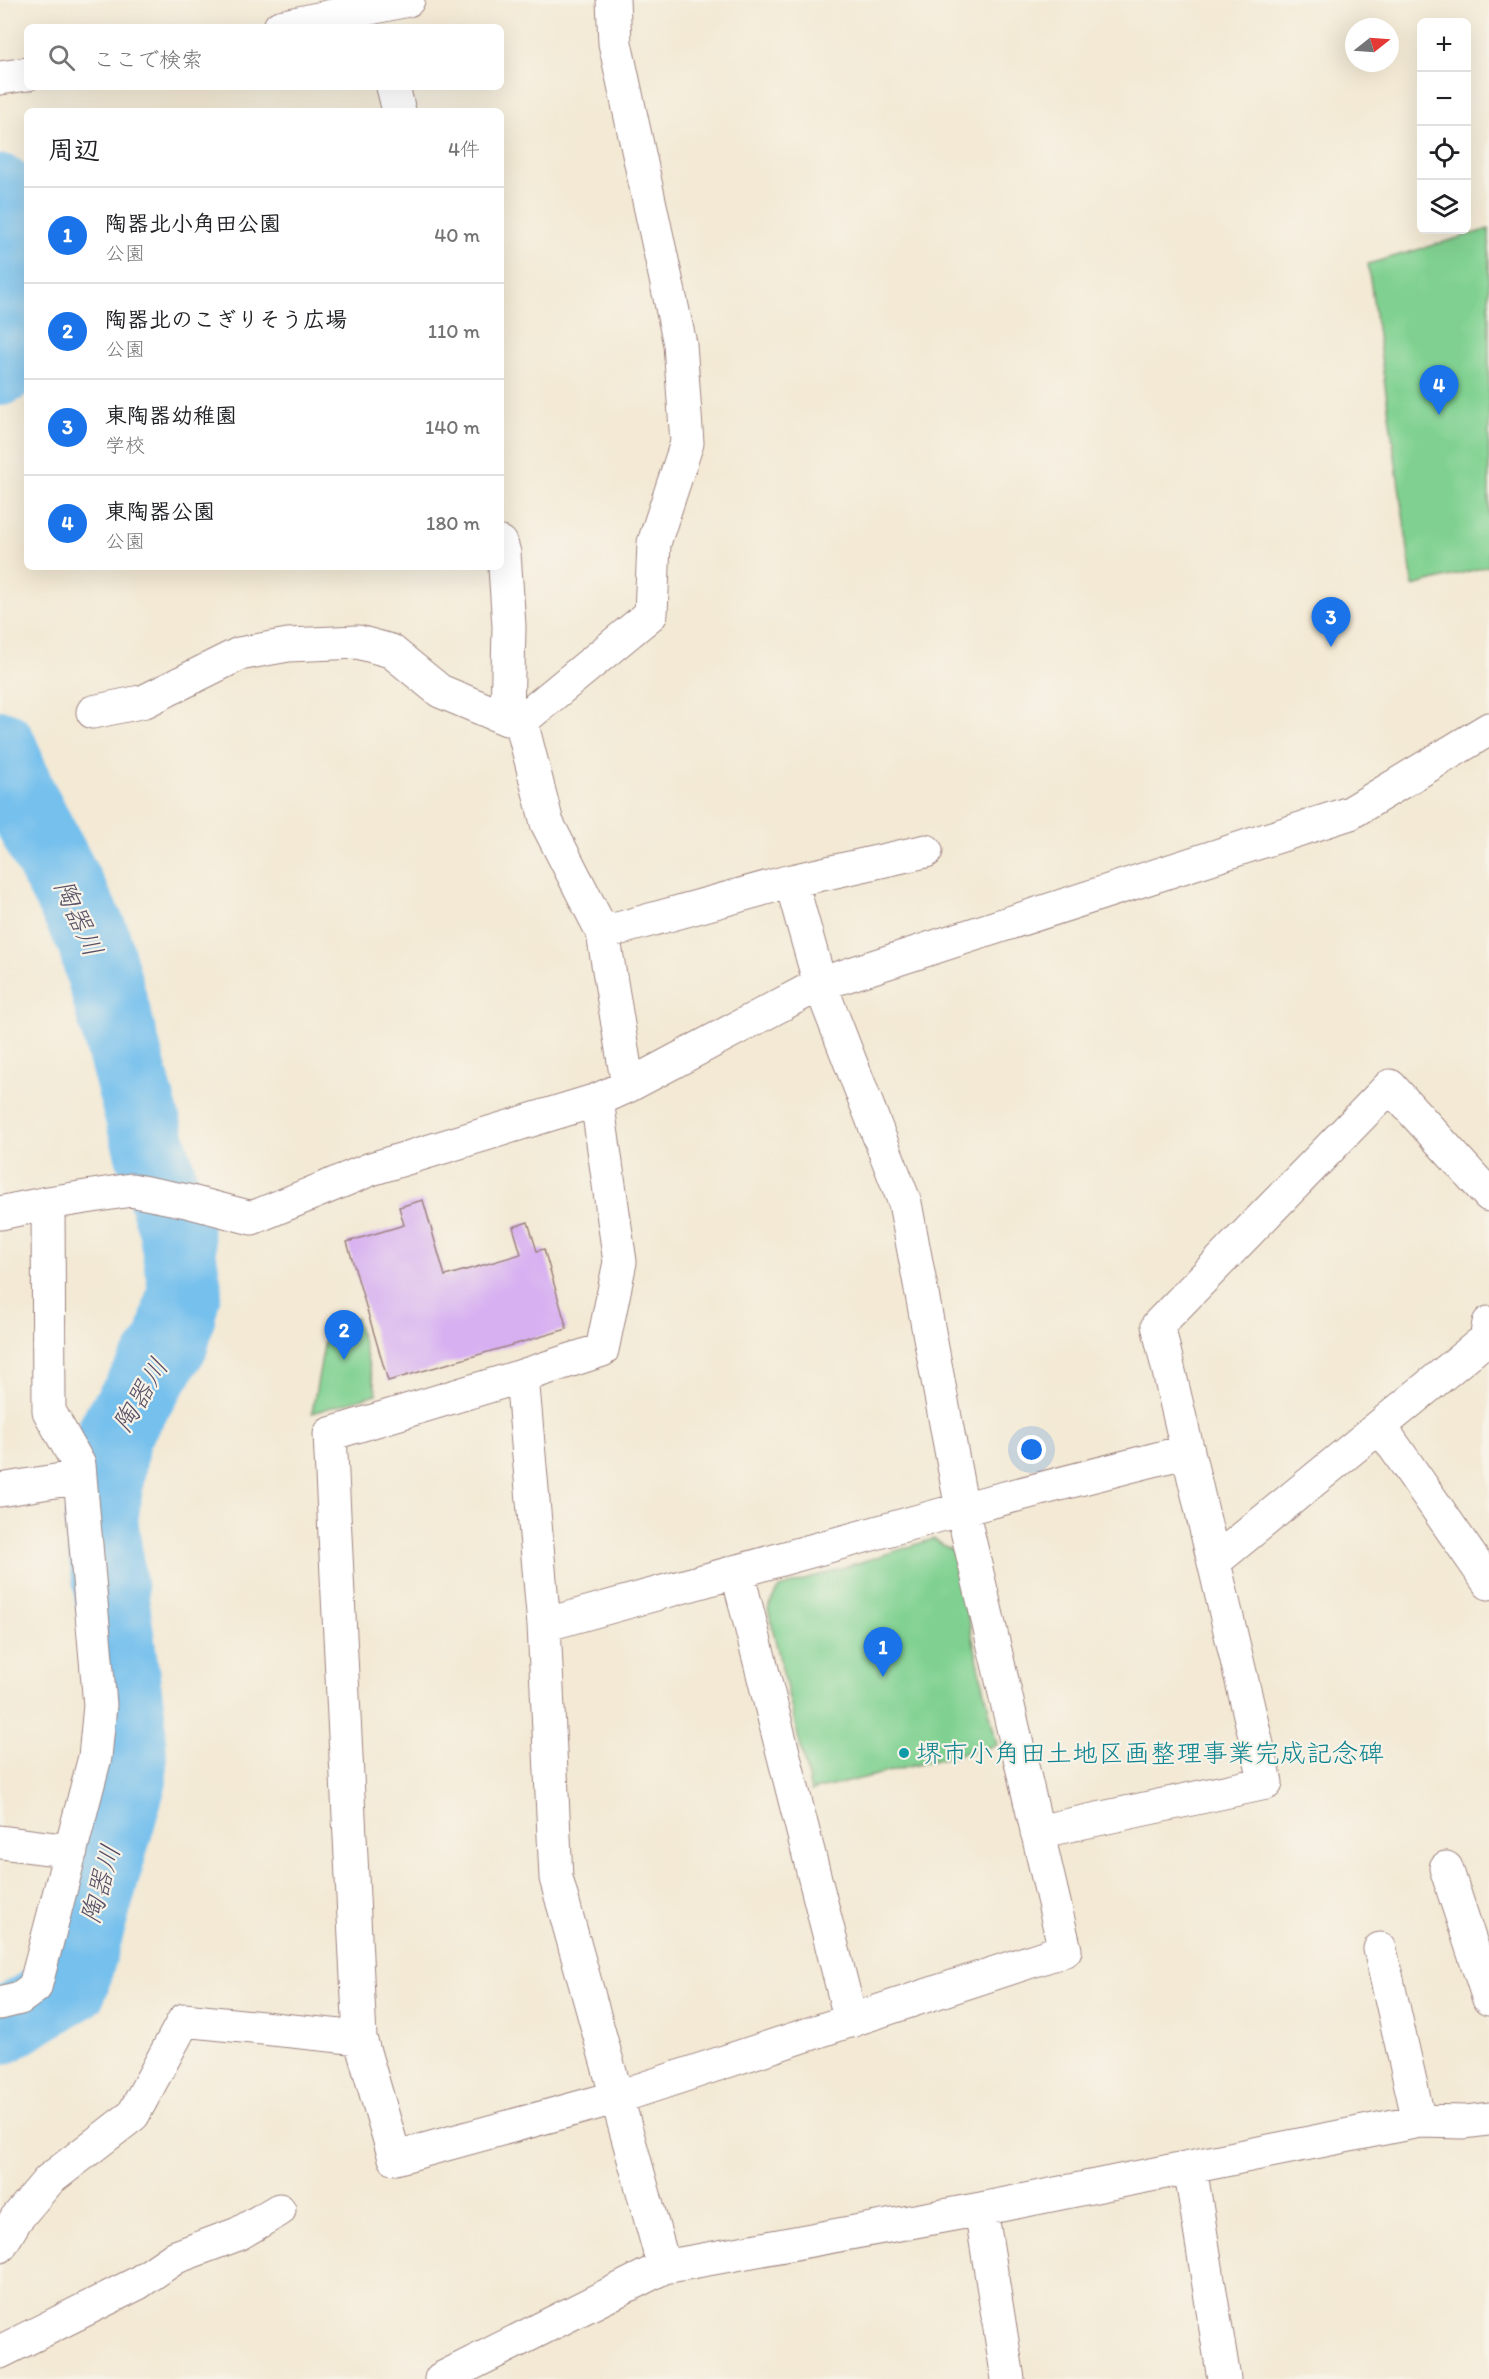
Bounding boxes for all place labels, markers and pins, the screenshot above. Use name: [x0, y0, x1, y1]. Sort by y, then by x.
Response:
pin: 4: [1420, 366, 1458, 415]
pin: 3: [1312, 598, 1350, 647]
pin: 2: [324, 1310, 364, 1360]
pin: 1: [864, 1628, 902, 1677]
place label: 堺市小角田土地区画整理事業完成記念碑: [916, 1737, 1384, 1769]
marker: 堺市小角田土地区画整理事業完成記念碑: [897, 1746, 911, 1760]

